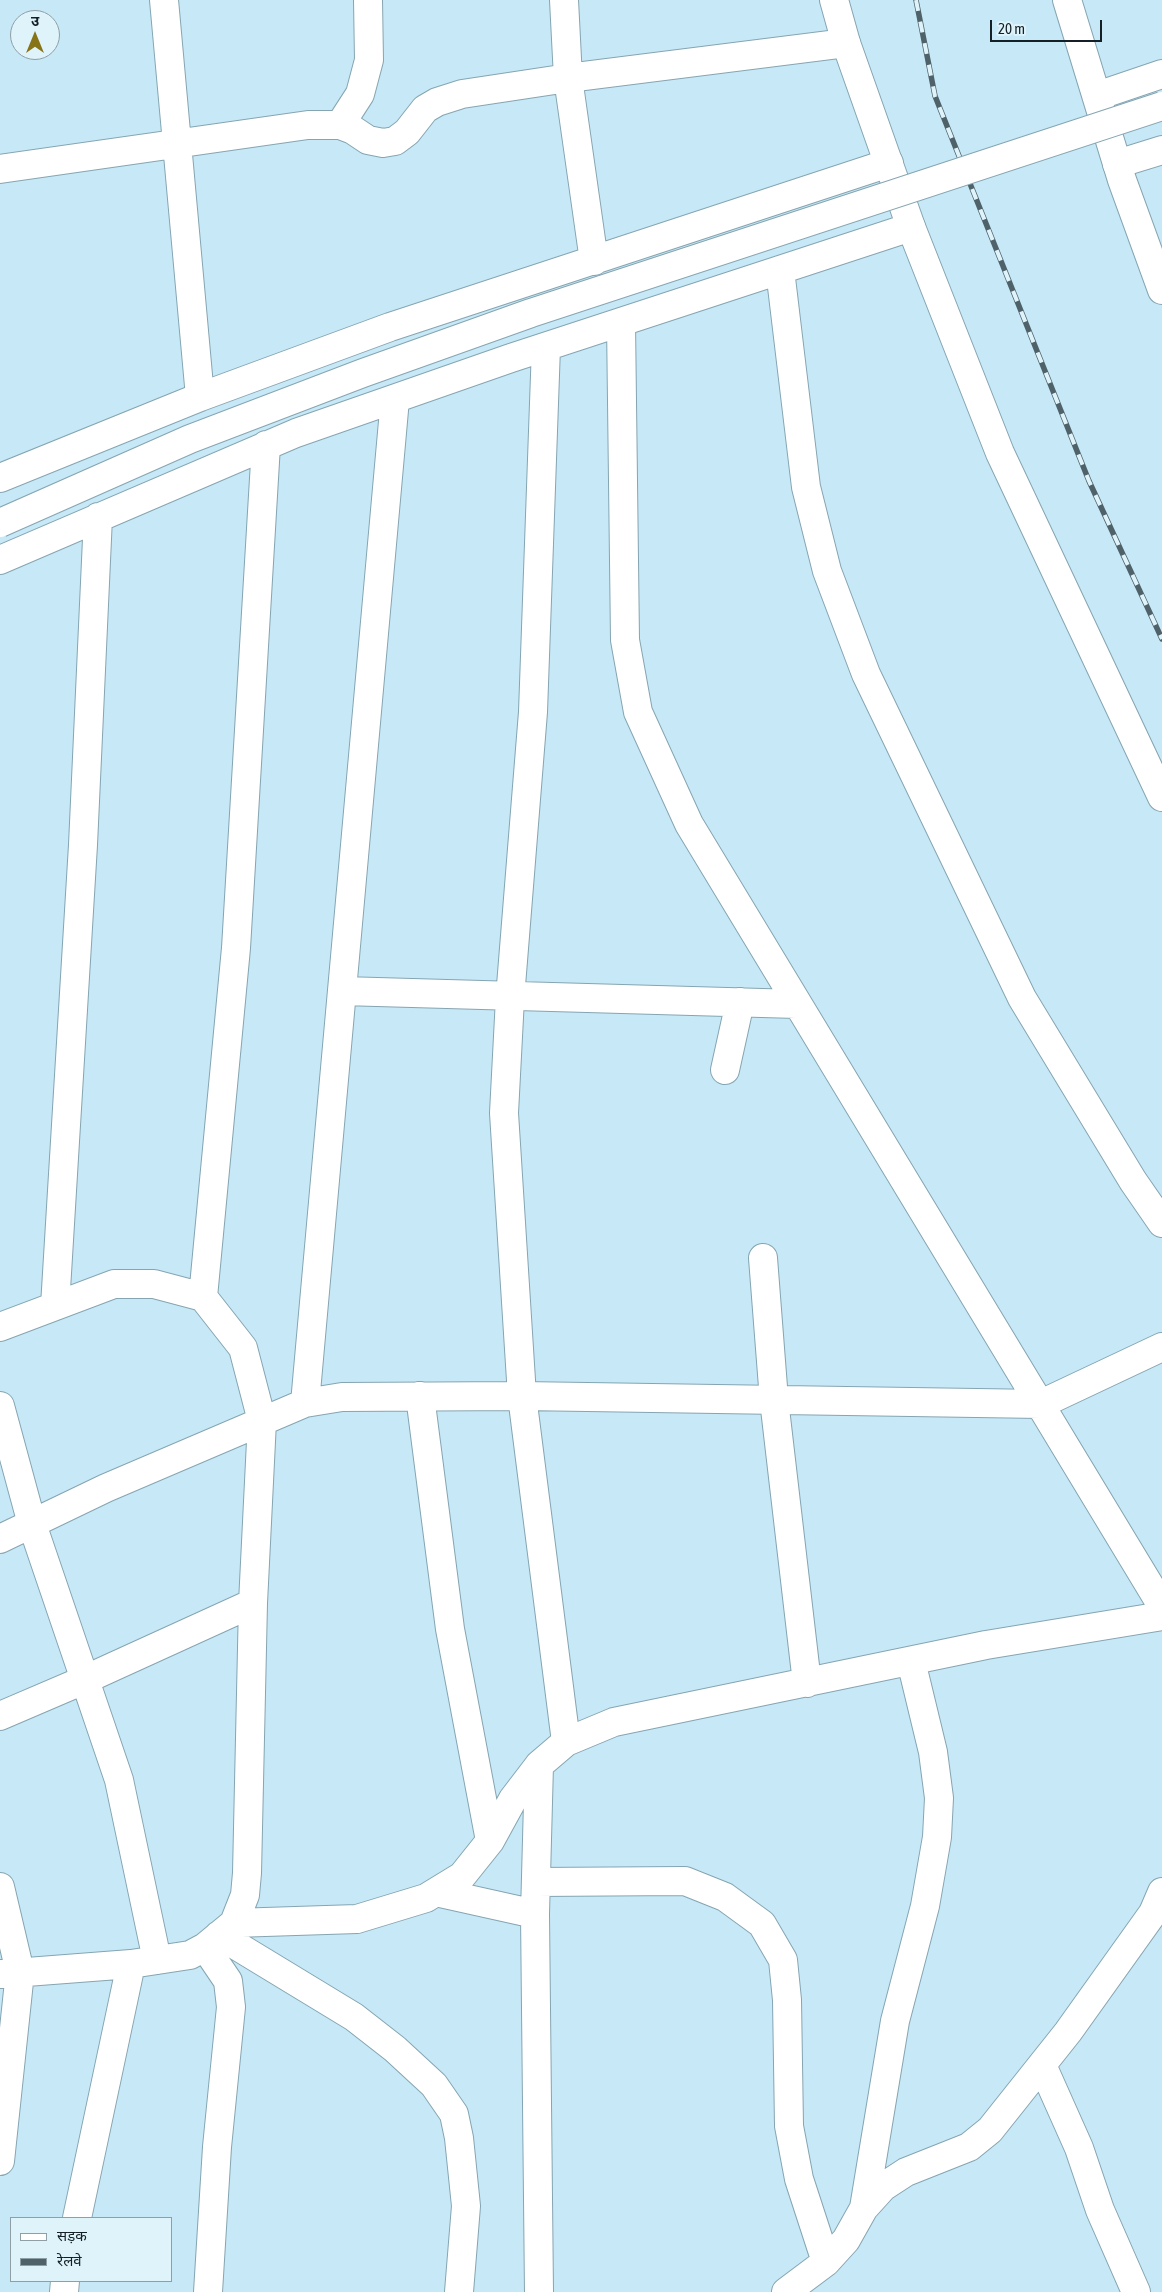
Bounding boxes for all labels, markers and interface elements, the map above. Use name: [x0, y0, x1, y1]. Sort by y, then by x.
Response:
north arrow: [10, 10, 60, 60]
scale bar: [992, 10, 1104, 42]
text: उ: [31, 13, 39, 29]
text: 20 m: [998, 20, 1025, 37]
legend: [10, 2217, 172, 2282]
text: सड़क: [57, 2227, 87, 2244]
text: रेलवे: [57, 2252, 82, 2269]

